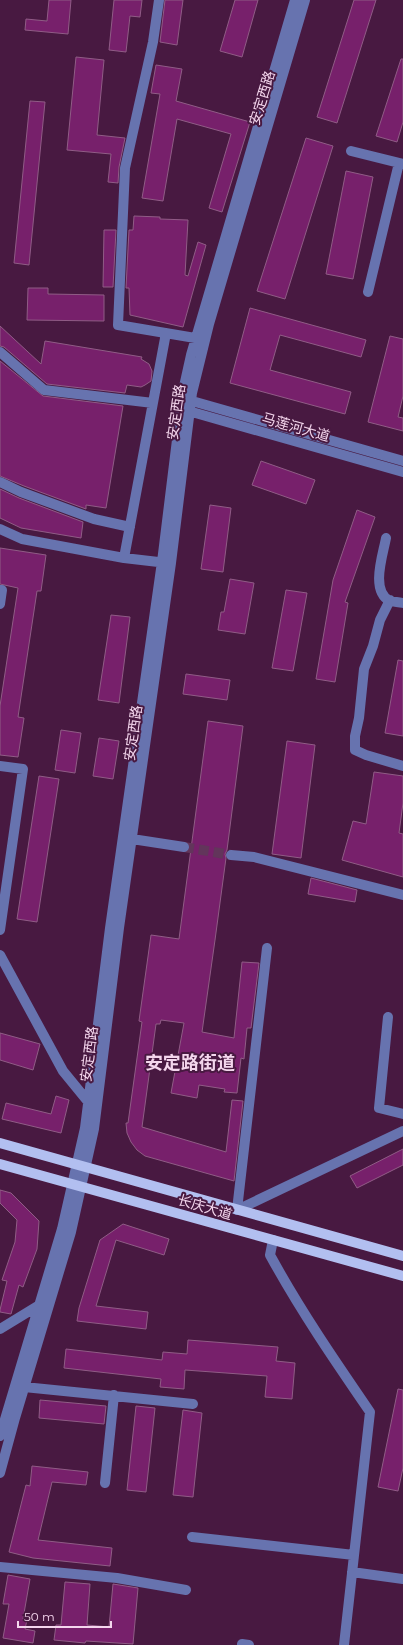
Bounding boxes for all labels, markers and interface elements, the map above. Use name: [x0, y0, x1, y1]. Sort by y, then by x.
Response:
street label: 安定西路: [245, 69, 279, 127]
street label: 安定西路: [163, 383, 189, 441]
street label: 马莲河大道: [260, 409, 332, 445]
street label: 安定西路: [120, 704, 146, 762]
street label: 安定西路: [77, 1025, 101, 1083]
district label: 安定路街道: [145, 1052, 235, 1074]
street label: 长庆大道: [176, 1191, 234, 1223]
scale bar: [18, 1603, 111, 1629]
text: 50 m: [24, 1609, 55, 1624]

